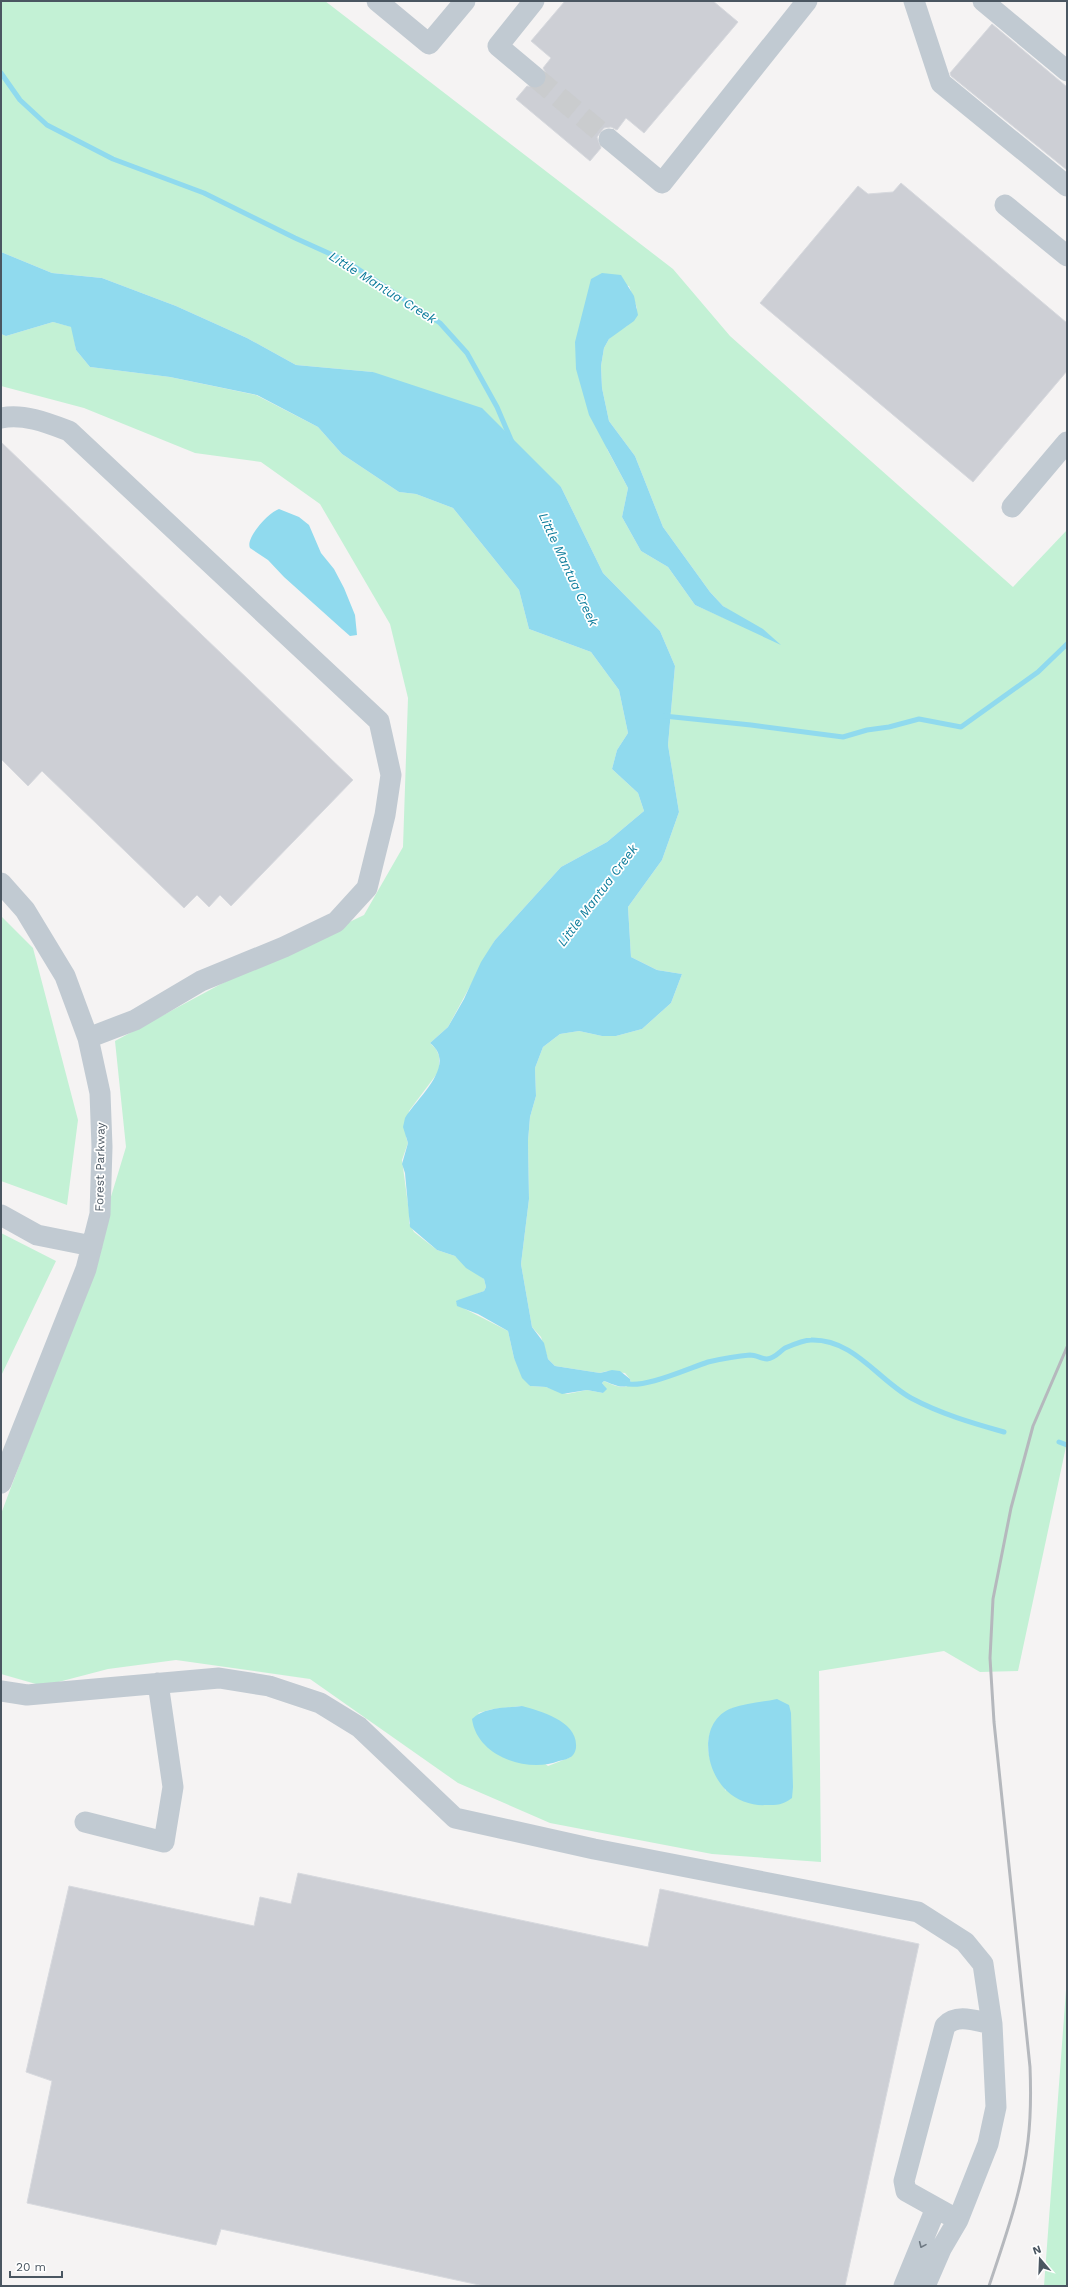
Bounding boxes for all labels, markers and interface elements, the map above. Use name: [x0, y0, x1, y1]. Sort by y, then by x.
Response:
water label: Little Mantua Creek: [326, 248, 440, 327]
water label: Little Mantua Creek: [536, 510, 602, 629]
water label: Little Mantua Creek: [554, 841, 641, 949]
street label: Forest Parkway: [92, 1121, 108, 1212]
north arrow: [1020, 2239, 1060, 2279]
one-way arrow: [919, 2240, 927, 2248]
text: N: [1031, 2243, 1043, 2257]
scale bar: [10, 2253, 62, 2279]
text: 20 m: [16, 2260, 46, 2274]

